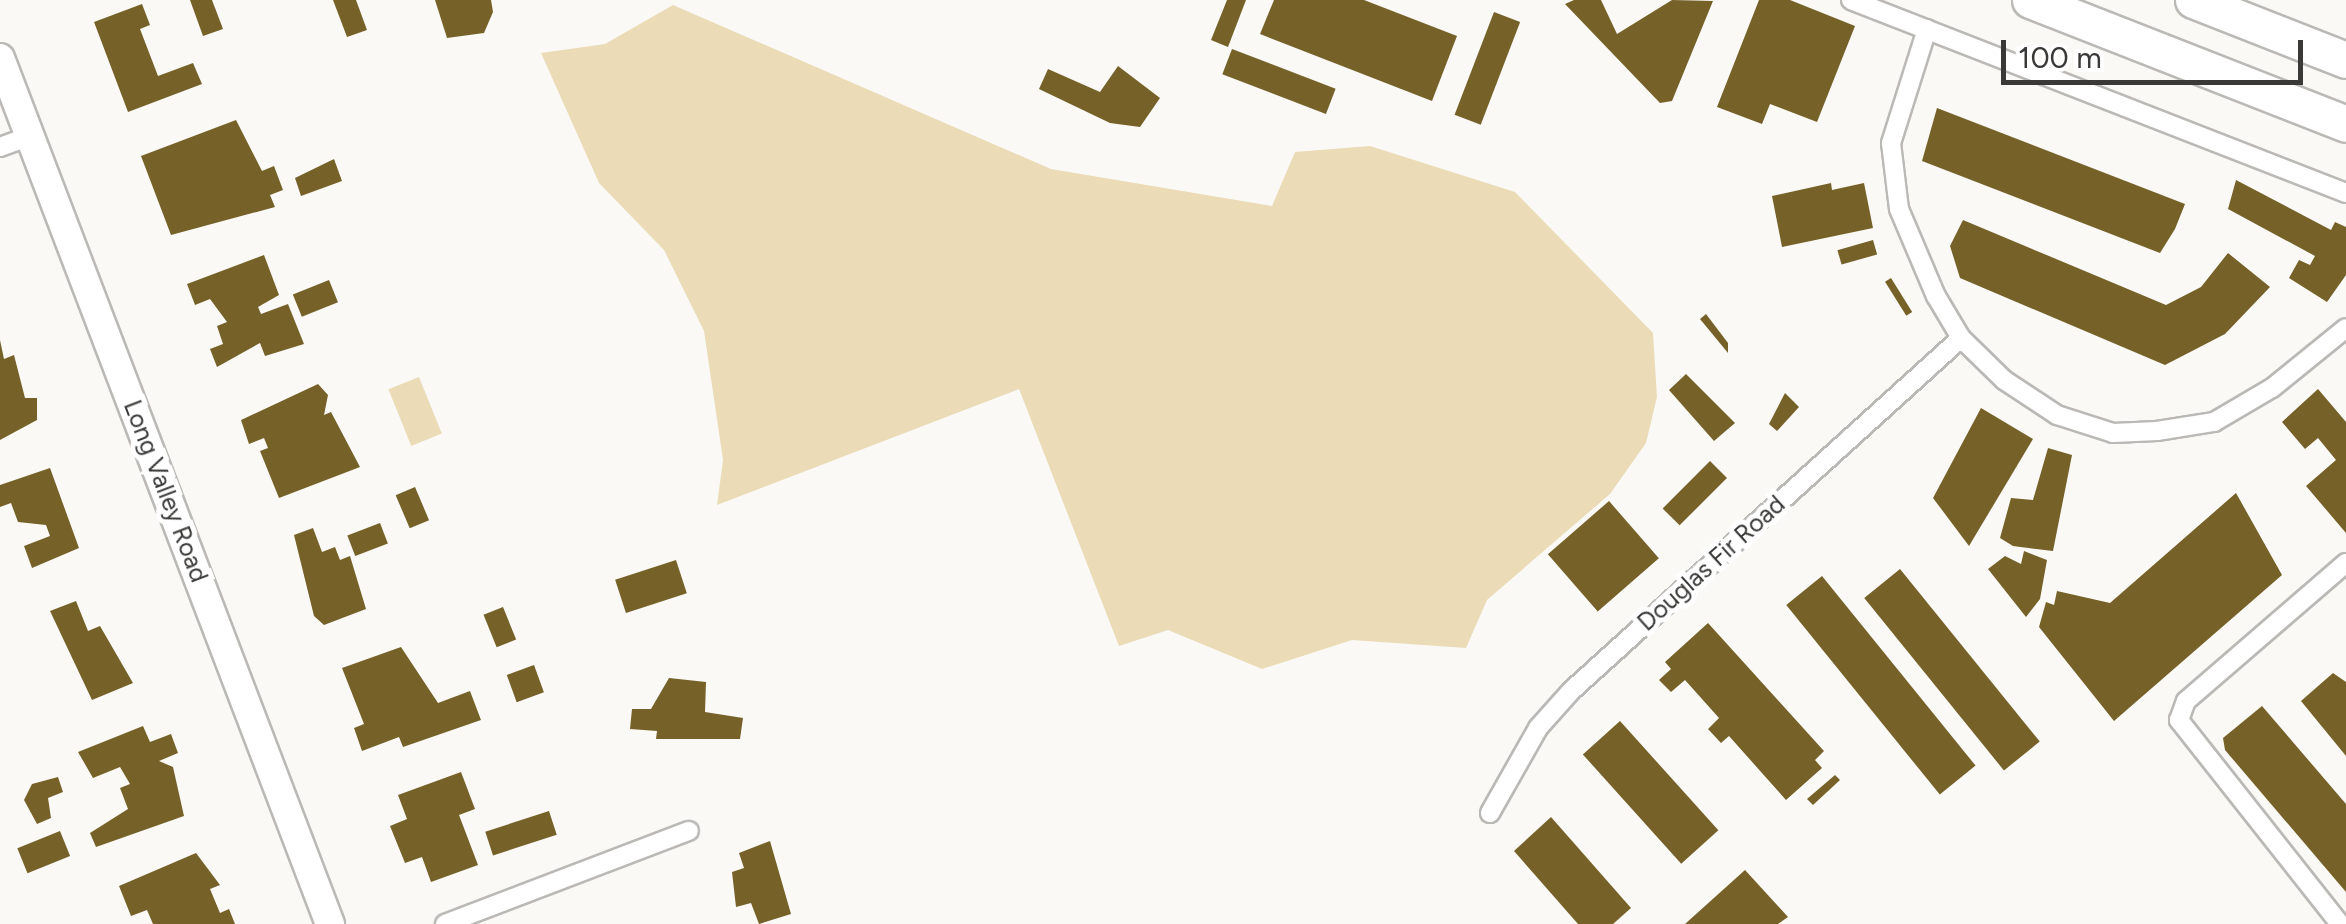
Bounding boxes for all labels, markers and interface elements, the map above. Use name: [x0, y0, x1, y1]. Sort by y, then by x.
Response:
scale bar: [2006, 20, 2308, 82]
text: 100 m: [2018, 39, 2102, 76]
street label: Long Valley Road: [117, 396, 215, 586]
street label: Douglas Fir Road: [1631, 489, 1791, 637]

